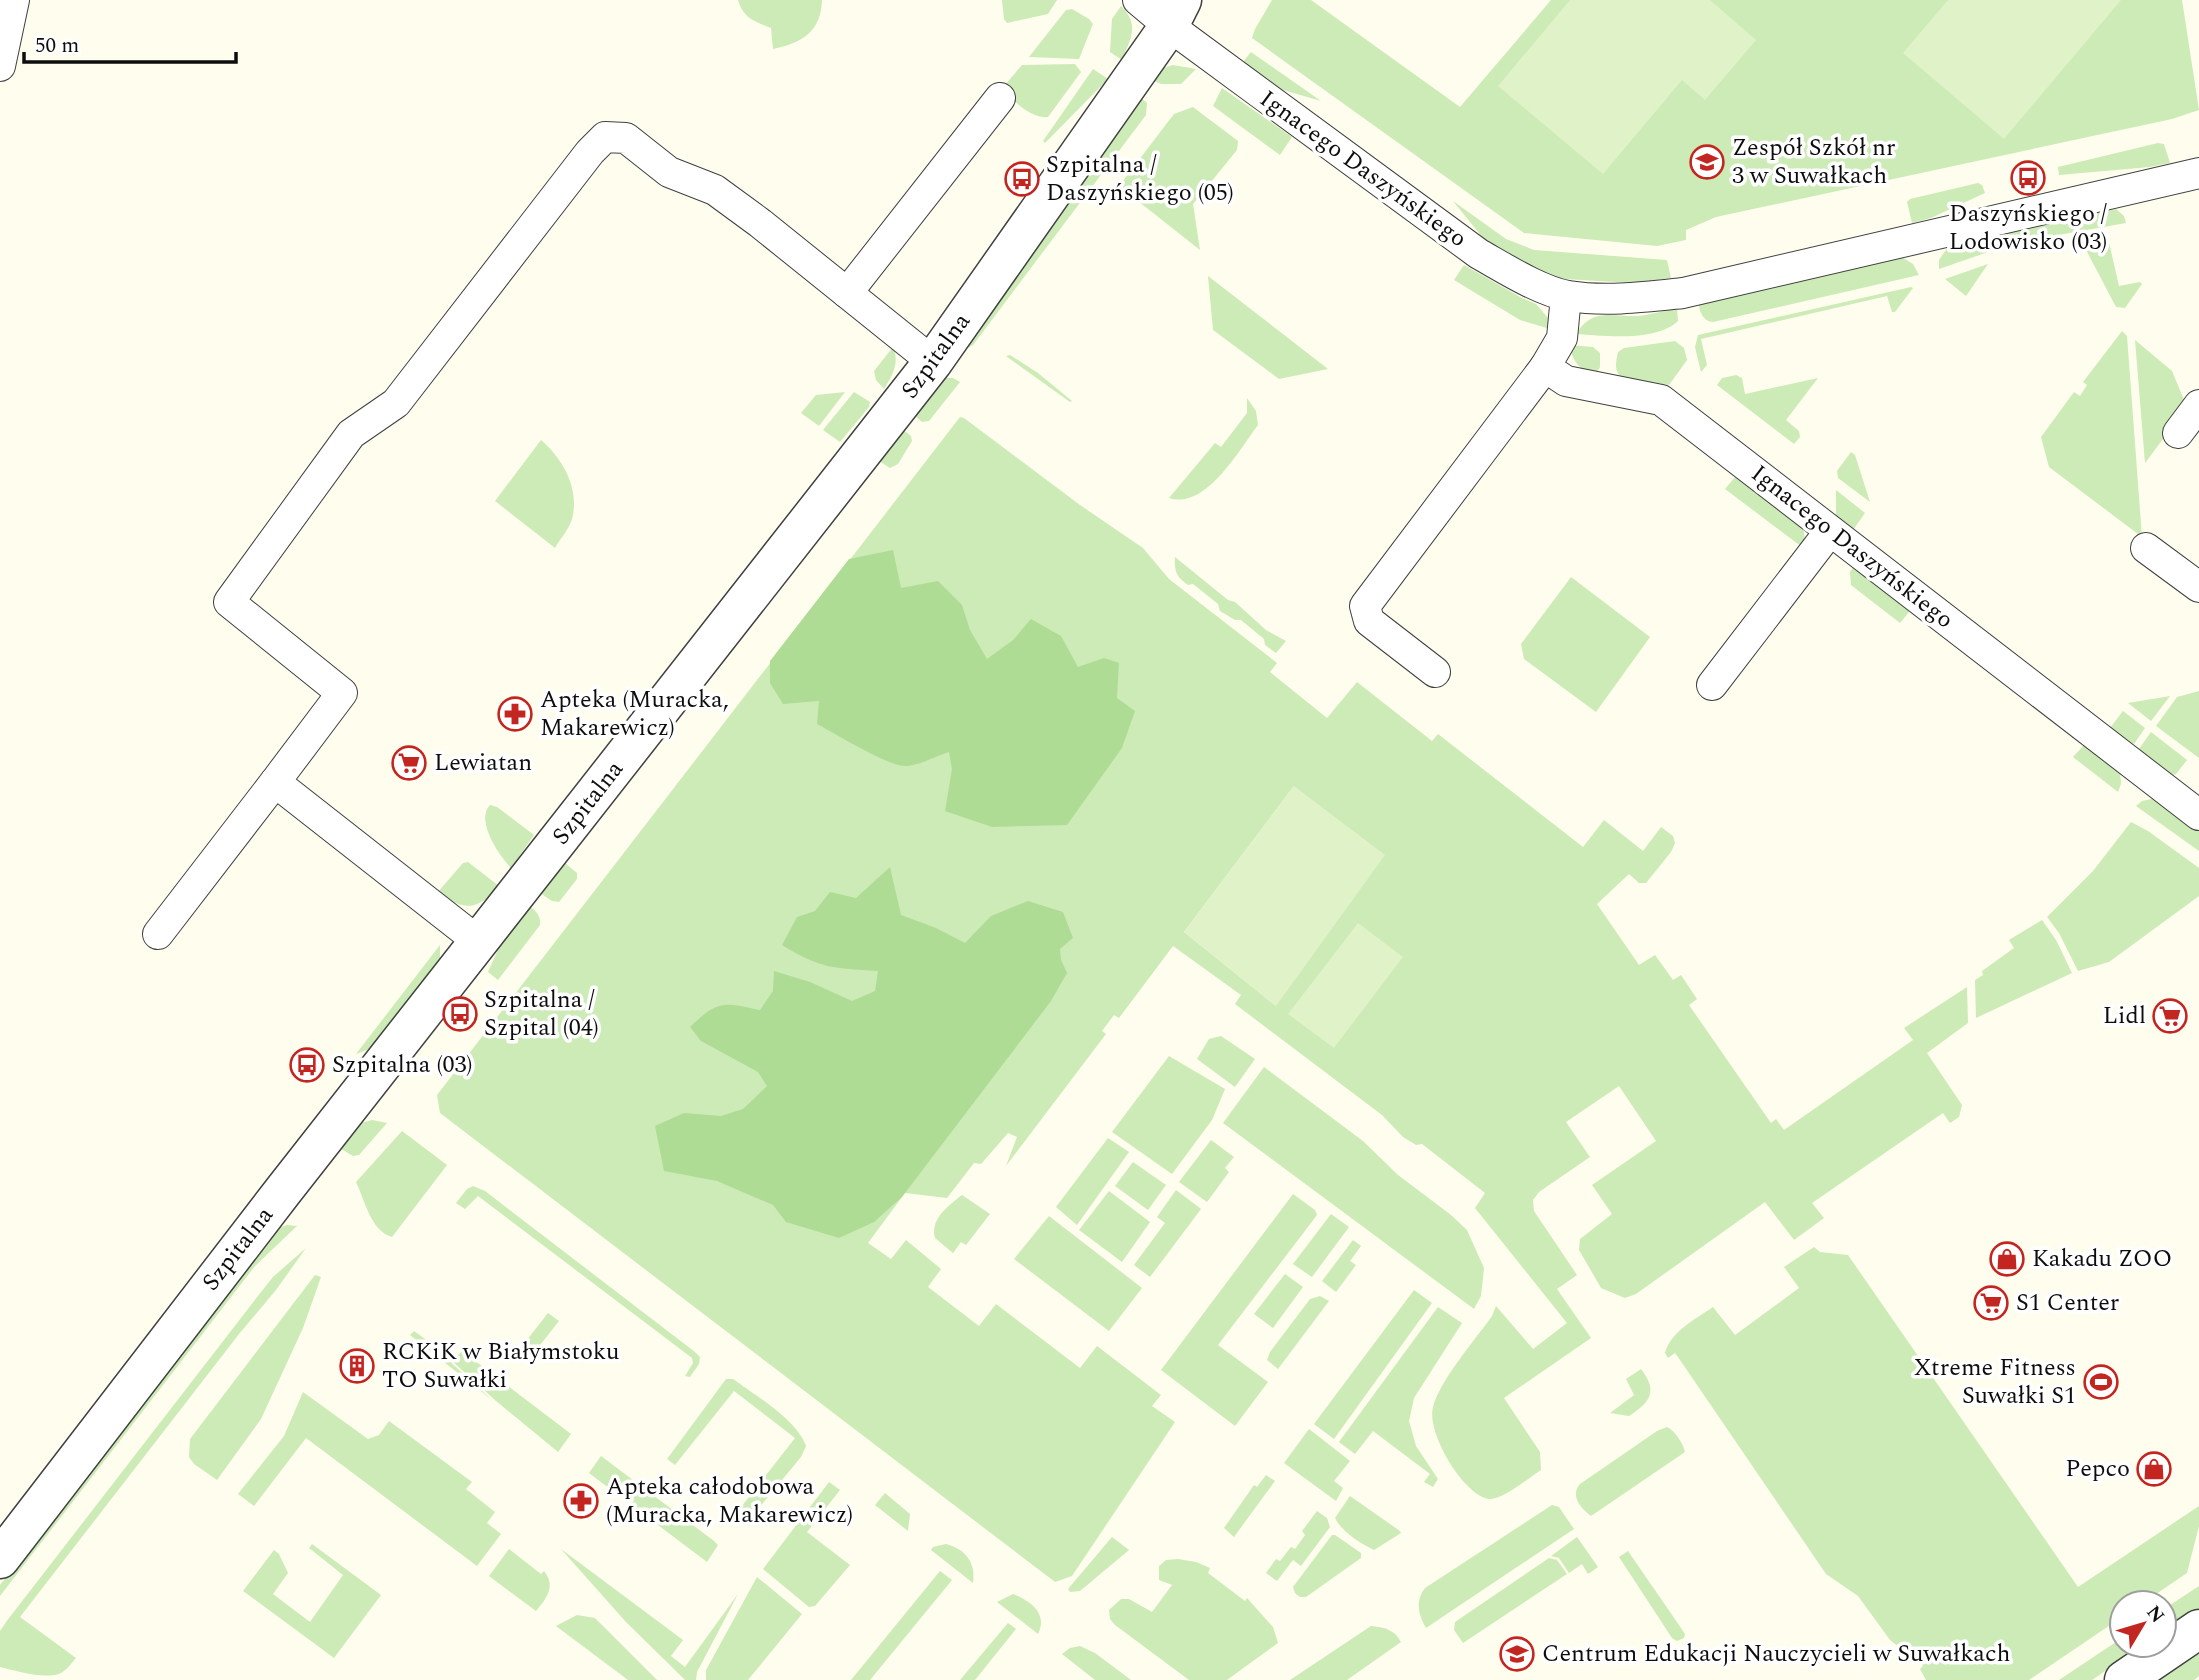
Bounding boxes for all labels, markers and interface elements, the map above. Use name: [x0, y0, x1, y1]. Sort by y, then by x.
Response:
scale bar: [24, 21, 236, 65]
text: 50 m: [35, 30, 79, 62]
street label: Ignacego Daszyńskiego: [1252, 81, 1474, 257]
place label: Zespół Szkół nr 3 w Suwałkach: [1732, 130, 1896, 194]
school or university icon: Zespół Szkół nr 3 w Suwałkach: [1688, 143, 1726, 181]
place label: Szpitalna / Daszyńskiego (05): [1046, 147, 1234, 211]
bus stop icon: Daszyńskiego / Lodowisko (03): [2009, 159, 2047, 197]
bus stop icon: Szpitalna / Daszyńskiego (05): [1003, 160, 1041, 198]
place label: Daszyńskiego / Lodowisko (03): [1949, 196, 2107, 260]
street label: Szpitalna: [893, 305, 980, 406]
street label: Ignacego Daszyńskiego: [1743, 456, 1961, 638]
place label: Apteka (Muracka, Makarewicz): [540, 682, 729, 746]
pharmacy icon: Apteka (Muracka, Makarewicz): [496, 695, 534, 733]
supermarket icon: Lewiatan: [390, 744, 428, 782]
place label: Lewiatan: [434, 745, 532, 781]
street label: Szpitalna: [544, 753, 633, 853]
place label: Szpitalna / Szpital (04): [484, 982, 599, 1046]
bus stop icon: Szpitalna / Szpital (04): [441, 995, 479, 1033]
supermarket icon: Lidl: [2151, 997, 2189, 1035]
place label: Lidl: [2103, 998, 2146, 1034]
bus stop icon: Szpitalna (03): [288, 1046, 326, 1084]
place label: Szpitalna (03): [332, 1047, 472, 1083]
street label: Szpitalna: [194, 1199, 283, 1299]
shop icon: Kakadu ZOO: [1988, 1240, 2026, 1278]
place label: Kakadu ZOO: [2032, 1241, 2172, 1277]
supermarket icon: S1 Center: [1972, 1284, 2010, 1322]
place label: S1 Center: [2016, 1285, 2119, 1321]
place label: RCKiK w Białymstoku TO Suwałki: [382, 1334, 619, 1398]
building icon: RCKiK w Białymstoku TO Suwałki: [338, 1347, 376, 1385]
place label: Xtreme Fitness Suwałki S1: [1914, 1350, 2076, 1414]
sports icon: Xtreme Fitness Suwałki S1: [2082, 1363, 2120, 1401]
shop icon: Pepco: [2135, 1450, 2173, 1488]
place label: Pepco: [2065, 1451, 2130, 1487]
place label: Apteka całodobowa (Muracka, Makarewicz): [606, 1469, 853, 1533]
pharmacy icon: Apteka całodobowa (Muracka, Makarewicz): [562, 1482, 600, 1520]
north arrow: [2108, 1589, 2178, 1659]
text: N: [2139, 1599, 2171, 1629]
school or university icon: Centrum Edukacji Nauczycieli w Suwałkach: [1498, 1635, 1536, 1673]
place label: Centrum Edukacji Nauczycieli w Suwałkach: [1542, 1636, 2010, 1672]

